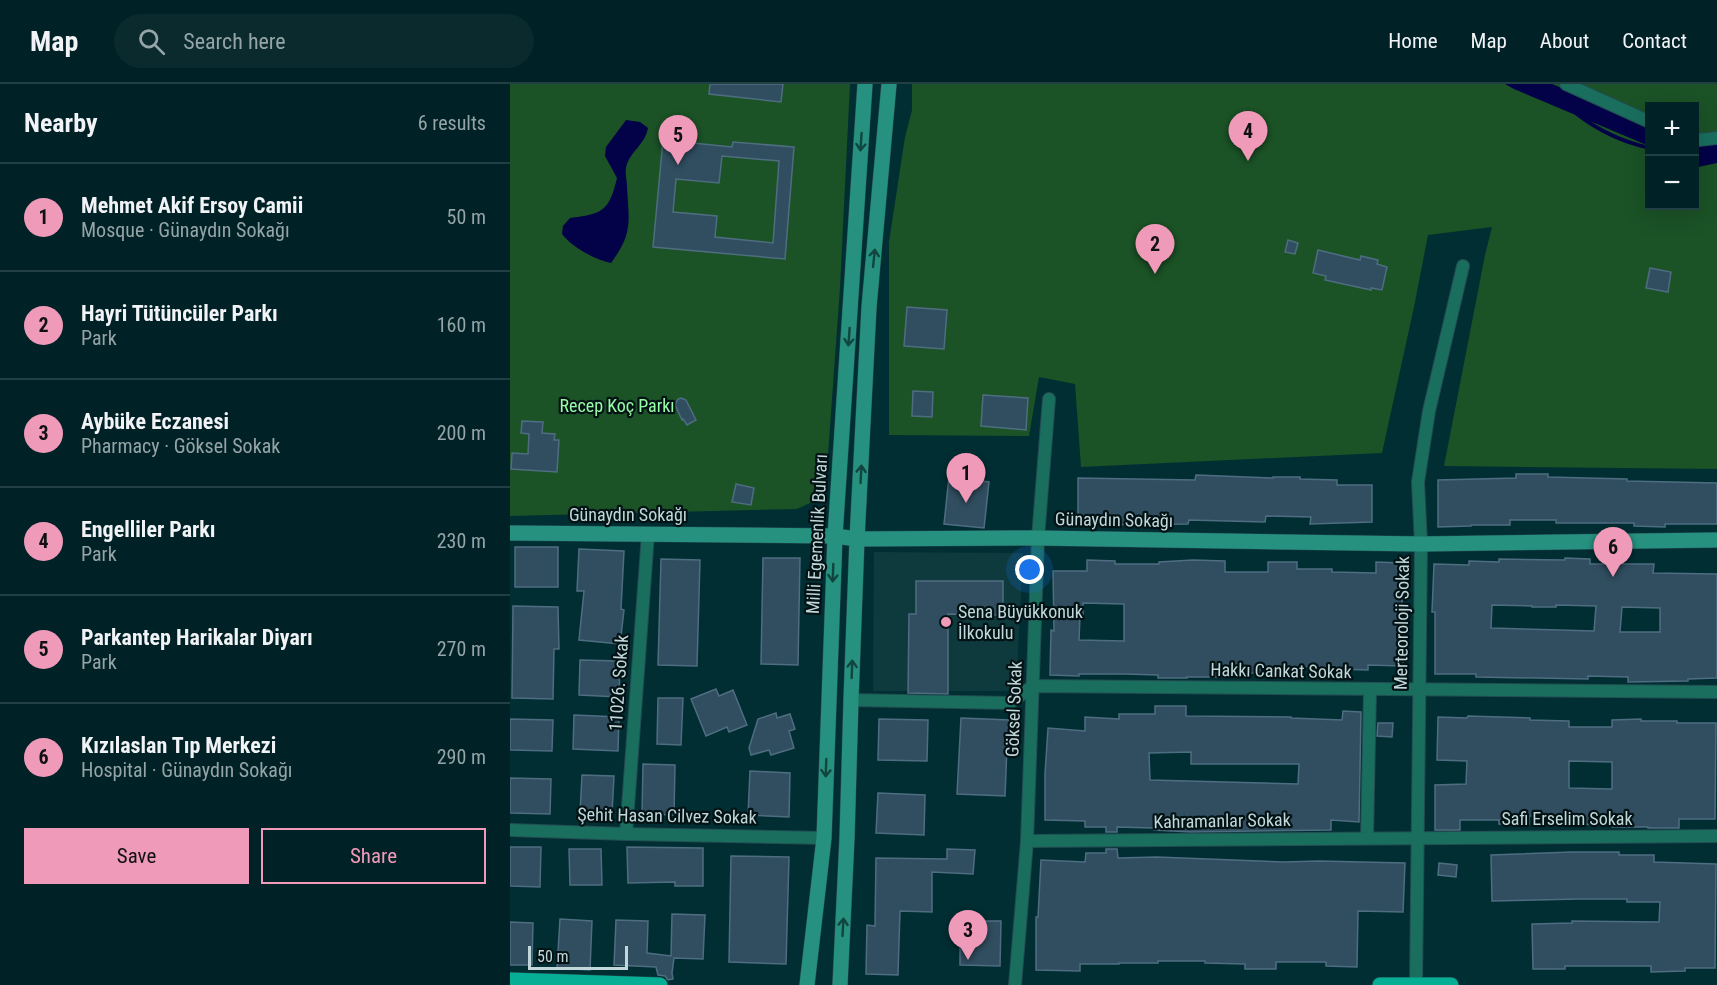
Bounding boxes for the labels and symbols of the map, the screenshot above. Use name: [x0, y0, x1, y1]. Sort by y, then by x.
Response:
pin: 4: [1228, 112, 1268, 161]
pin: 5: [658, 116, 698, 165]
one-way arrow: [855, 132, 866, 152]
pin: 2: [1136, 224, 1174, 274]
one-way arrow: [869, 249, 880, 269]
one-way arrow: [843, 327, 854, 346]
park label: Recep Koç Parkı: [559, 395, 675, 416]
street label: Milli Egemenlik Bulvarı: [802, 453, 831, 614]
pin: 1: [946, 454, 986, 503]
one-way arrow: [855, 464, 866, 484]
street label: Günaydın Sokağı: [569, 504, 687, 525]
street label: Günaydın Sokağı: [1055, 508, 1173, 531]
pin: 6: [1594, 528, 1632, 577]
your location: [1015, 555, 1044, 584]
street label: Merteoroloji Sokak: [1390, 556, 1413, 690]
one-way arrow: [828, 563, 839, 583]
place label: Sena Büyükkonuk İlkokulu: [958, 601, 1083, 643]
marker: Sena Büyükkonuk İlkokulu: [939, 615, 953, 629]
street label: 11026. Sokak: [605, 634, 632, 732]
one-way arrow: [846, 659, 857, 679]
street label: Hakkı Cankat Sokak: [1210, 659, 1352, 682]
street label: Göksel Sokak: [1001, 661, 1026, 757]
one-way arrow: [821, 758, 832, 778]
street label: Şehit Hasan Cilvez Sokak: [577, 803, 757, 828]
street label: Safi Erselim Sokak: [1501, 808, 1633, 829]
street label: Kahramanlar Sokak: [1153, 809, 1291, 832]
pin: 3: [948, 910, 988, 960]
one-way arrow: [837, 917, 848, 937]
scale bar: [528, 943, 628, 970]

